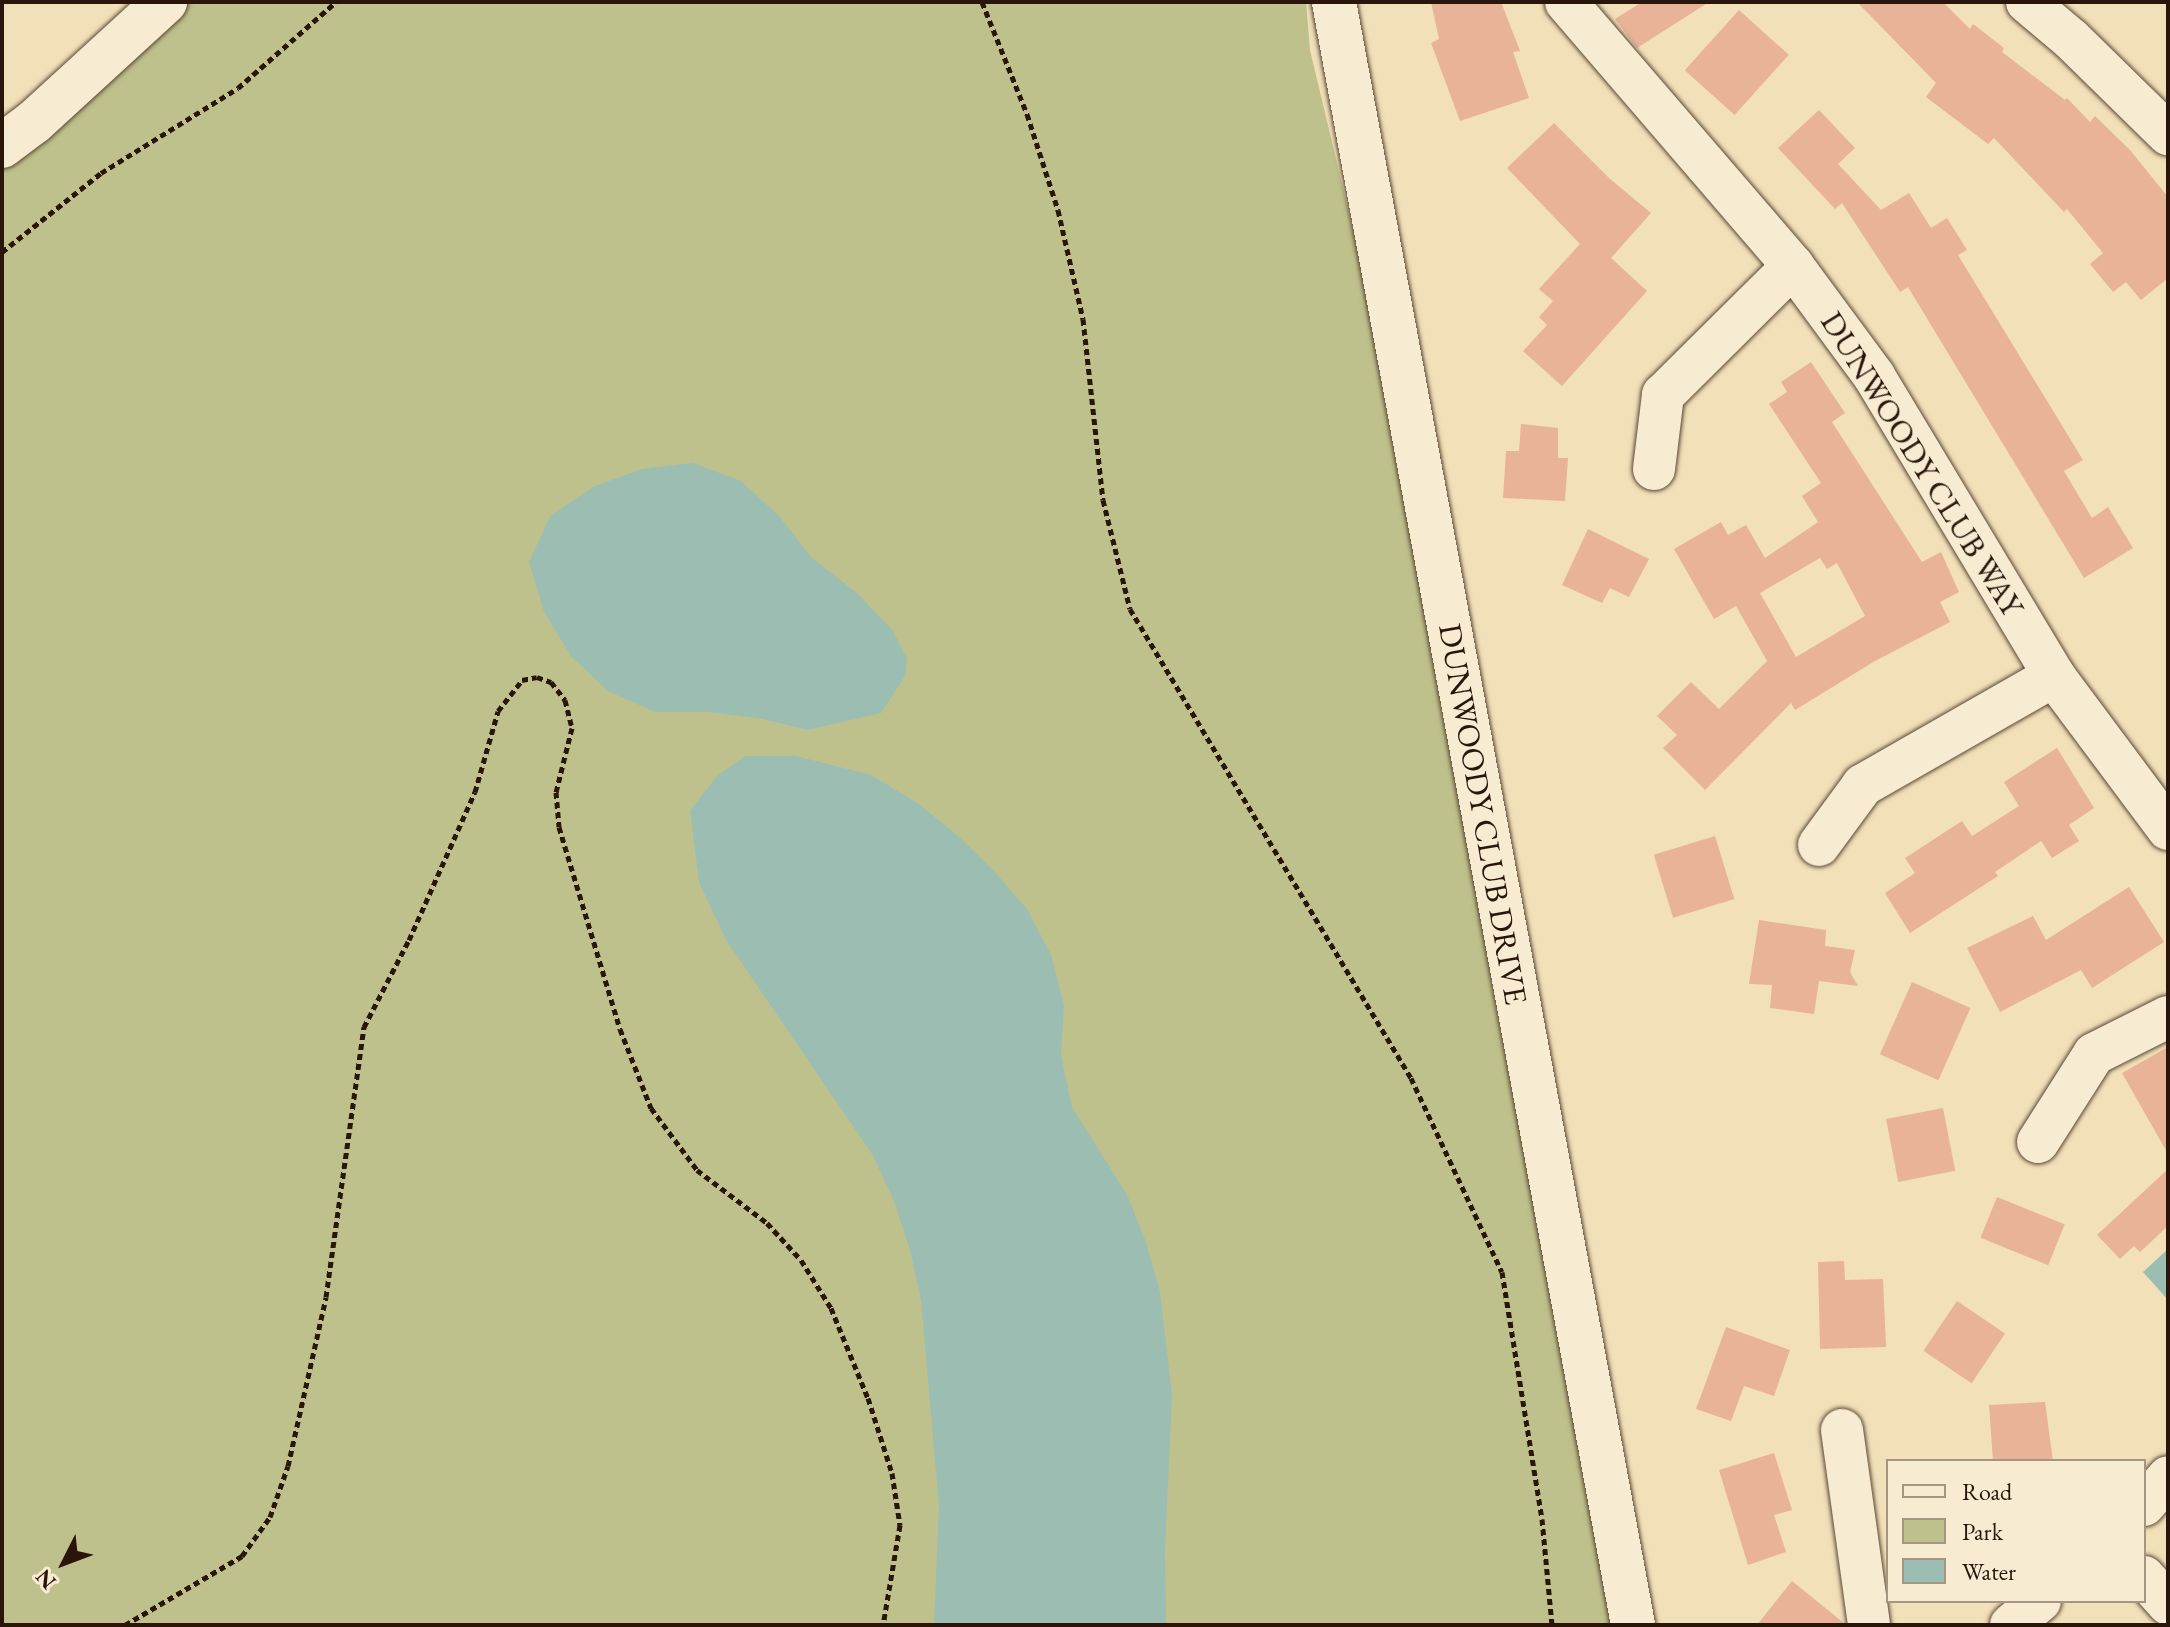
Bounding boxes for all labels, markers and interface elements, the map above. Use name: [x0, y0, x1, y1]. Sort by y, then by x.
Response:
street label: DUNWOODY CLUB WAY: [1812, 305, 2032, 623]
street label: DUNWOODY CLUB DRIVE: [1431, 621, 1535, 1007]
legend: [1886, 1459, 2146, 1603]
text: Road: [1962, 1476, 2012, 1507]
text: Park: [1962, 1516, 2003, 1547]
north arrow: [24, 1523, 104, 1603]
text: Water: [1962, 1556, 2016, 1587]
text: N: [29, 1563, 63, 1596]

